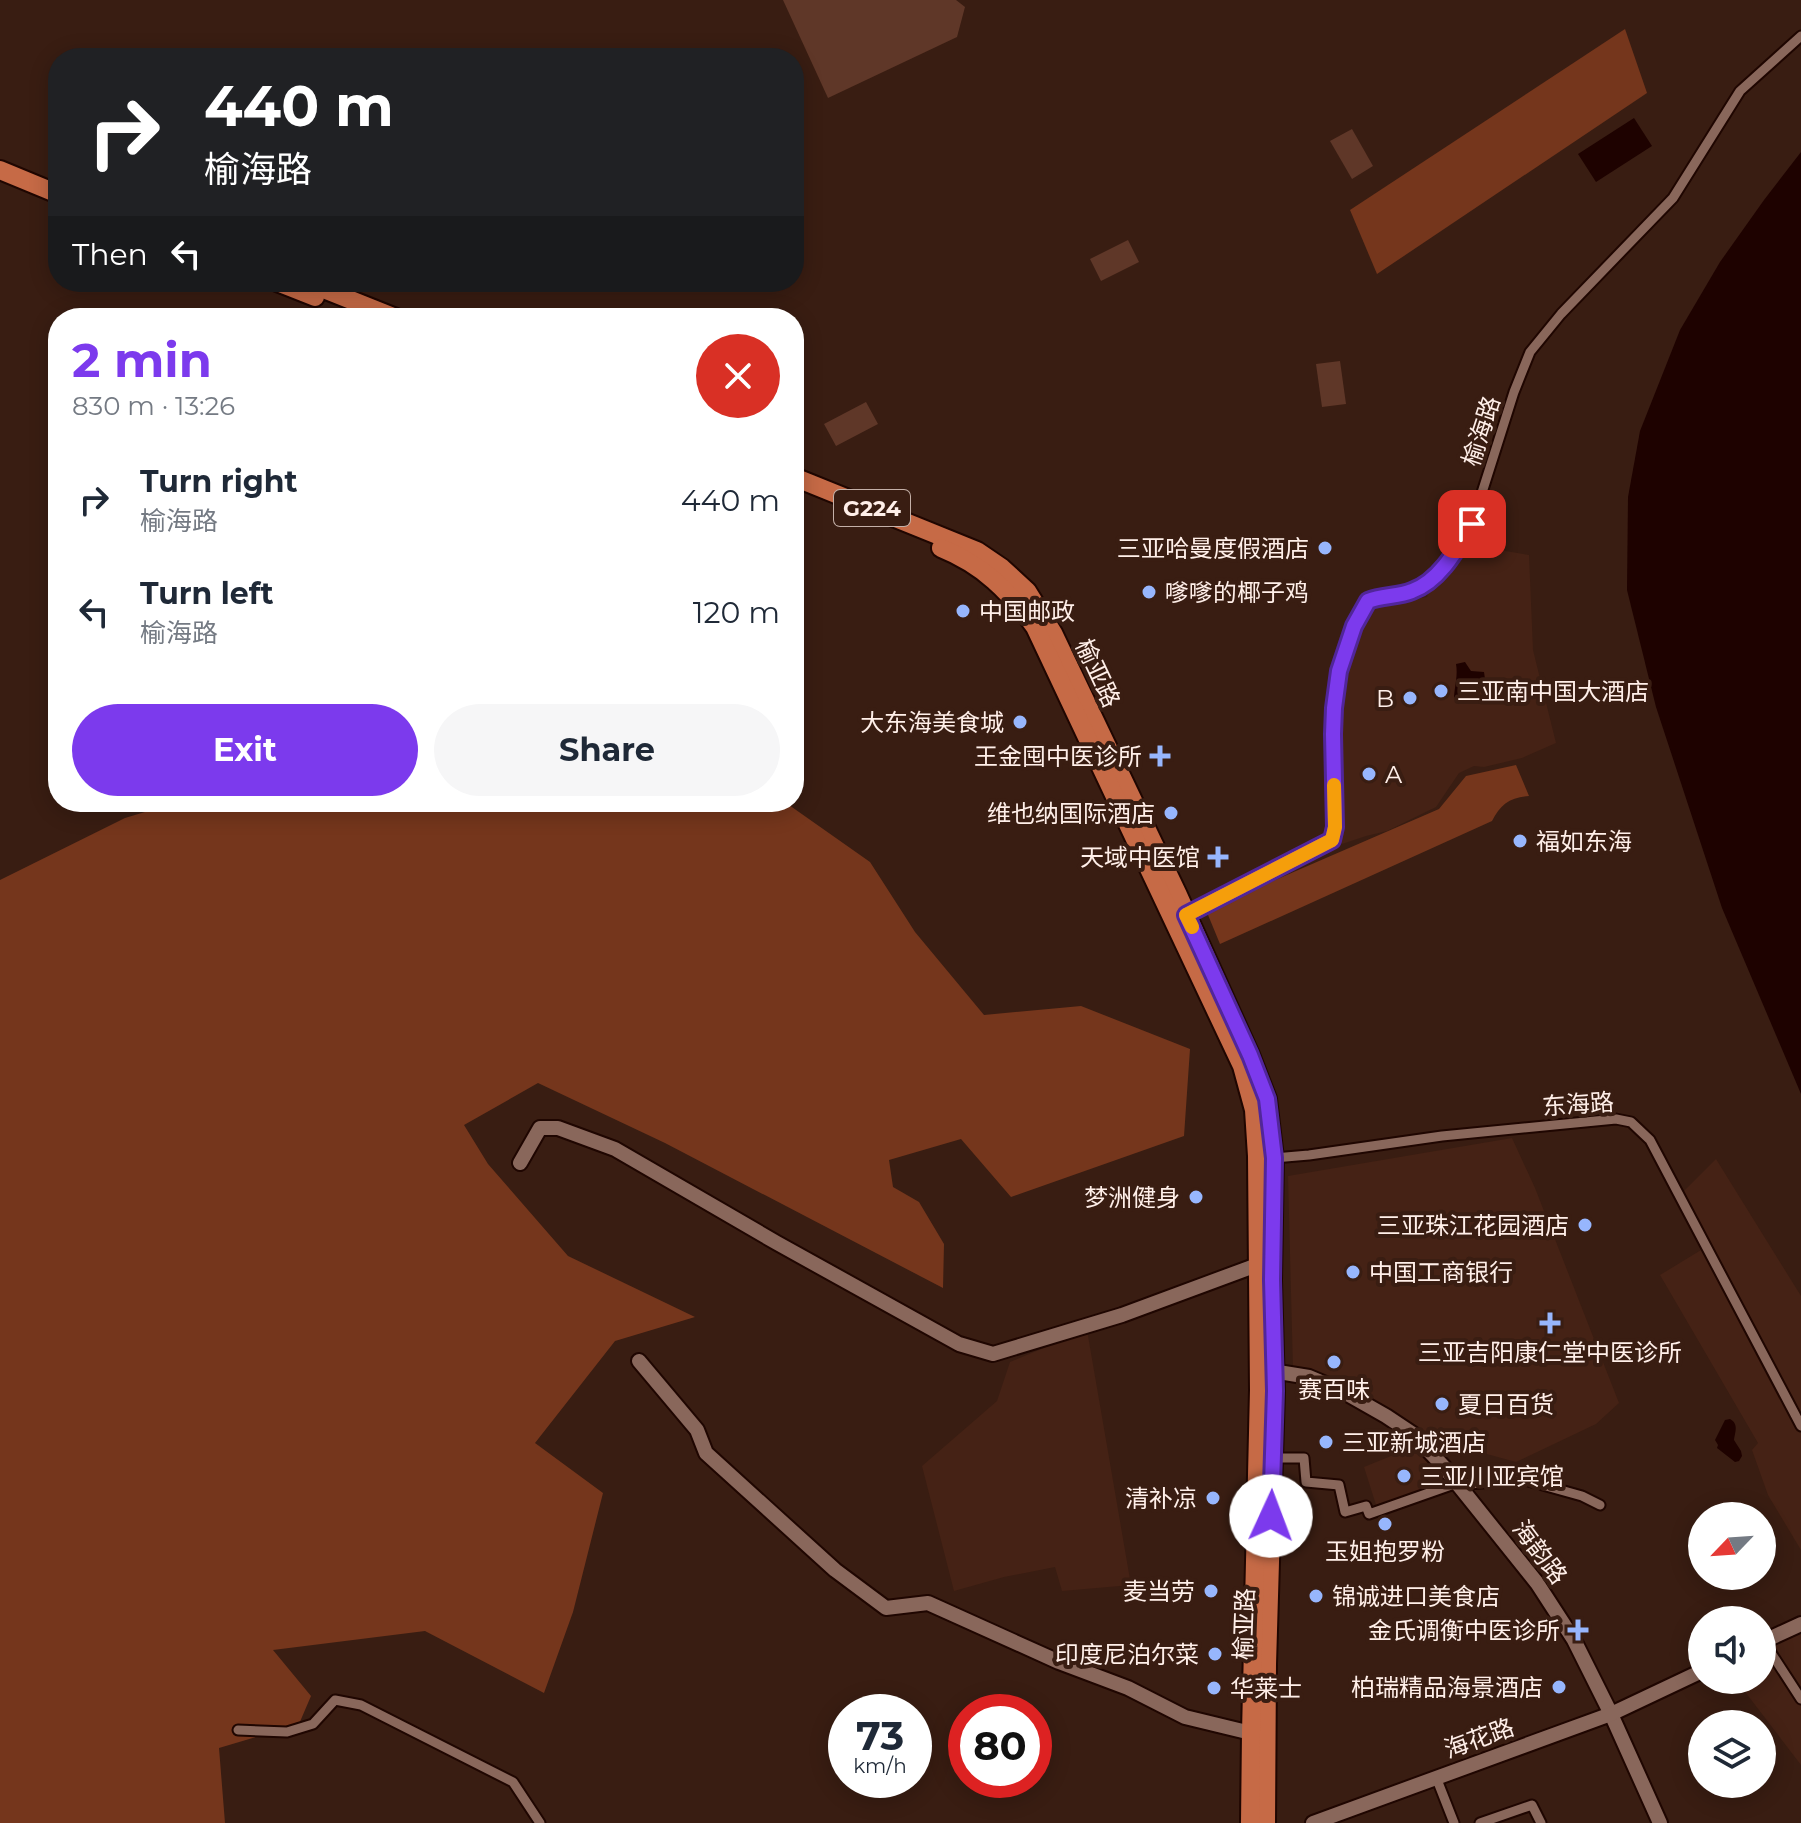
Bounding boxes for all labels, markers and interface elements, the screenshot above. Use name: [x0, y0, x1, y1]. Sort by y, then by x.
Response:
text: 440 m: [204, 72, 394, 140]
icon: right: [72, 80, 176, 184]
text: 榆海路: [204, 147, 312, 191]
icon: left: [164, 232, 208, 276]
text: Then: [72, 236, 148, 273]
text: 2 min: [72, 331, 212, 389]
button: close: [696, 334, 780, 418]
text: 830 m · 13:26: [72, 390, 235, 422]
street label: 榆海路: [1456, 392, 1506, 470]
text: Turn right: [140, 463, 297, 500]
icon: right: [72, 478, 116, 522]
text: 440 m: [681, 482, 780, 519]
road number: G224: [834, 490, 910, 526]
pin: [1438, 490, 1506, 558]
icon: arrive: [1450, 502, 1494, 546]
text: 榆海路: [140, 505, 218, 537]
place label: 三亚哈曼度假酒店: [1117, 534, 1309, 563]
marker: 三亚哈曼度假酒店: [1316, 539, 1334, 557]
text: Turn left: [140, 575, 273, 612]
place label: 嗲嗲的椰子鸡: [1165, 578, 1309, 607]
marker: 嗲嗲的椰子鸡: [1140, 583, 1158, 601]
icon: left: [72, 590, 116, 634]
text: 120 m: [693, 594, 780, 631]
place label: 中国邮政: [979, 597, 1075, 626]
marker: 中国邮政: [954, 602, 972, 620]
text: 榆海路: [140, 617, 218, 649]
street label: 榆亚路: [1070, 634, 1126, 712]
place label: 三亚南中国大酒店: [1457, 677, 1649, 706]
marker: 三亚南中国大酒店: [1432, 682, 1450, 700]
place label: B: [1376, 684, 1394, 713]
marker: B: [1401, 689, 1419, 707]
button: Exit: [72, 704, 418, 796]
button: Share: [434, 704, 780, 796]
place label: 大东海美食城: [860, 708, 1004, 737]
marker: 大东海美食城: [1011, 713, 1029, 731]
place label: 王金囤中医诊所: [974, 742, 1142, 771]
marker: 王金囤中医诊所: [1149, 745, 1171, 767]
place label: A: [1385, 760, 1403, 789]
marker: A: [1360, 765, 1378, 783]
place label: 维也纳国际酒店: [987, 799, 1155, 828]
marker: 维也纳国际酒店: [1162, 804, 1180, 822]
place label: 福如东海: [1536, 827, 1632, 856]
marker: 福如东海: [1511, 832, 1529, 850]
place label: 天域中医馆: [1080, 843, 1200, 872]
marker: 天域中医馆: [1207, 846, 1229, 868]
street label: 东海路: [1541, 1087, 1615, 1121]
place label: 梦洲健身: [1084, 1183, 1180, 1212]
marker: 梦洲健身: [1187, 1188, 1205, 1206]
place label: 三亚珠江花园酒店: [1377, 1211, 1569, 1240]
marker: 三亚珠江花园酒店: [1576, 1216, 1594, 1234]
place label: 中国工商银行: [1369, 1258, 1513, 1287]
marker: 中国工商银行: [1344, 1263, 1362, 1281]
marker: 三亚吉阳康仁堂中医诊所: [1539, 1312, 1561, 1334]
place label: 三亚吉阳康仁堂中医诊所: [1418, 1338, 1682, 1367]
marker: 赛百味: [1325, 1353, 1343, 1371]
place label: 赛百味: [1298, 1375, 1370, 1404]
place label: 夏日百货: [1458, 1390, 1554, 1419]
marker: 夏日百货: [1433, 1395, 1451, 1413]
place label: 三亚新城酒店: [1342, 1428, 1486, 1457]
marker: 三亚新城酒店: [1317, 1433, 1335, 1451]
place label: 三亚川亚宾馆: [1420, 1462, 1564, 1491]
marker: 三亚川亚宾馆: [1395, 1467, 1413, 1485]
position arrow: [1229, 1474, 1313, 1558]
place label: 清补凉: [1125, 1484, 1197, 1513]
marker: 清补凉: [1204, 1489, 1222, 1507]
north arrow: [1688, 1502, 1776, 1590]
map controls: [1688, 1502, 1776, 1798]
marker: 玉姐抱罗粉: [1376, 1515, 1394, 1533]
street label: 海韵路: [1507, 1515, 1573, 1589]
place label: 玉姐抱罗粉: [1325, 1537, 1445, 1566]
place label: 麦当劳: [1123, 1577, 1195, 1606]
marker: 麦当劳: [1202, 1582, 1220, 1600]
place label: 锦诚进口美食店: [1332, 1582, 1500, 1611]
marker: 锦诚进口美食店: [1307, 1587, 1325, 1605]
street label: 榆亚路: [1228, 1588, 1260, 1660]
button: sound: [1688, 1606, 1776, 1694]
place label: 金氏调衡中医诊所: [1368, 1616, 1560, 1645]
marker: 金氏调衡中医诊所: [1567, 1619, 1589, 1641]
place label: 印度尼泊尔菜: [1055, 1640, 1199, 1669]
marker: 印度尼泊尔菜: [1206, 1645, 1224, 1663]
place label: 柏瑞精品海景酒店: [1351, 1673, 1543, 1702]
place label: 华莱士: [1230, 1674, 1302, 1703]
marker: 柏瑞精品海景酒店: [1550, 1678, 1568, 1696]
marker: 华莱士: [1205, 1679, 1223, 1697]
speed limit sign: 80: [948, 1694, 1052, 1798]
button: layers: [1688, 1710, 1776, 1798]
text: 73: [856, 1711, 904, 1760]
street label: 海花路: [1440, 1712, 1518, 1764]
text: km/h: [853, 1754, 907, 1778]

